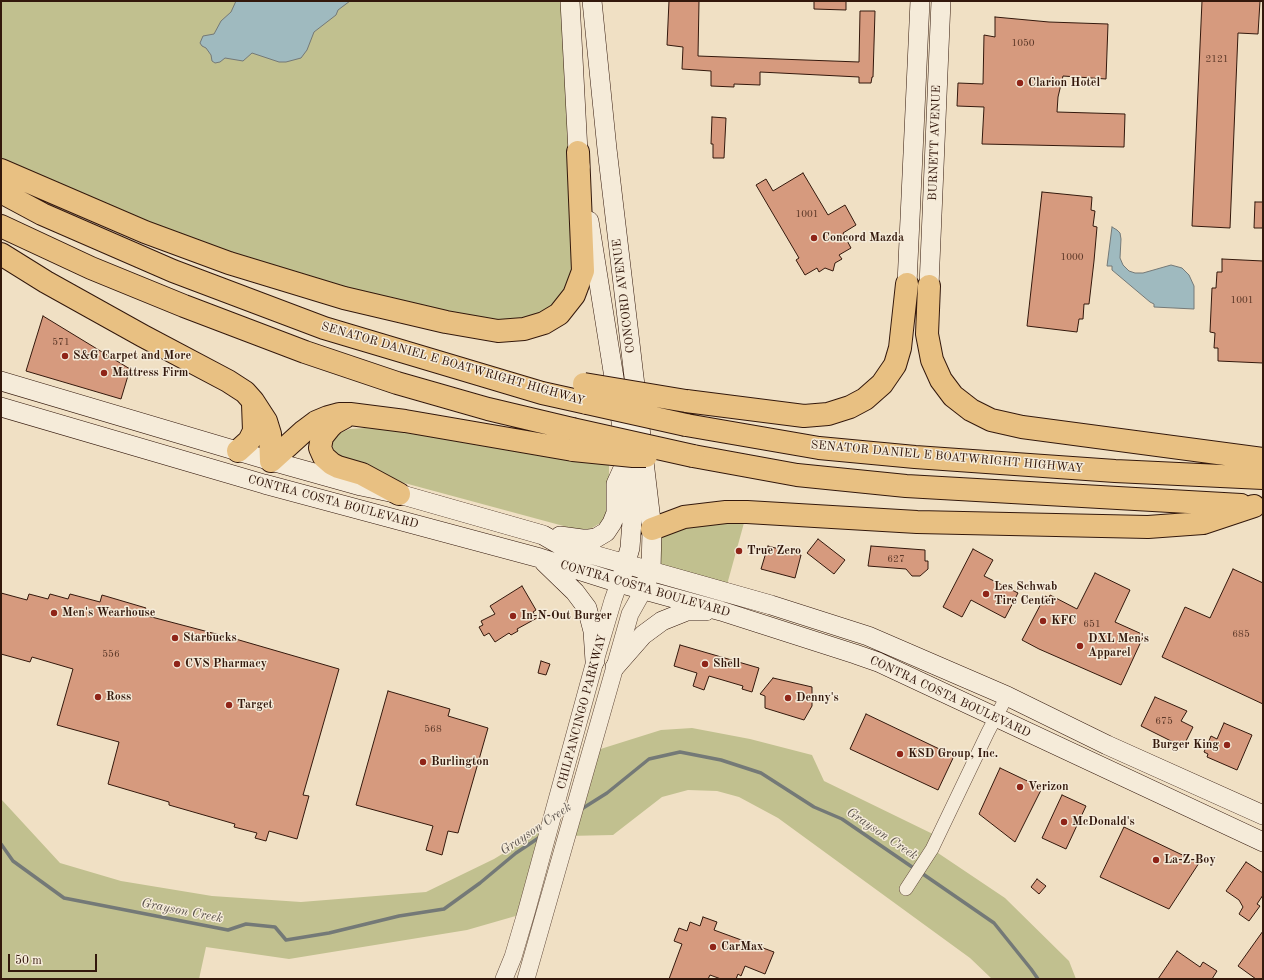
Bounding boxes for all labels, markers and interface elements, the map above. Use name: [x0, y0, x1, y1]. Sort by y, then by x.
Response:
house number: 1050: [1011, 37, 1035, 49]
house number: 2121: [1205, 53, 1229, 65]
place label: Clarion Hotel: [1028, 76, 1100, 90]
marker: Clarion Hotel: [1015, 78, 1025, 88]
street label: BURNETT AVENUE: [926, 85, 944, 201]
house number: 1001: [795, 208, 819, 220]
place label: Concord Mazda: [822, 231, 904, 245]
marker: Concord Mazda: [809, 233, 819, 243]
street label: CONCORD AVENUE: [610, 238, 638, 354]
house number: 1000: [1060, 251, 1084, 263]
house number: 1001: [1230, 294, 1254, 306]
street label: SENATOR DANIEL E BOATWRIGHT HIGHWAY: [320, 319, 586, 409]
house number: 571: [52, 336, 70, 348]
place label: S&G Carpet and More: [73, 349, 191, 363]
marker: S&G Carpet and More: [60, 351, 70, 361]
place label: Mattress Firm: [112, 366, 188, 380]
marker: Mattress Firm: [99, 368, 109, 378]
street label: SENATOR DANIEL E BOATWRIGHT HIGHWAY: [810, 438, 1084, 476]
street label: CONTRA COSTA BOULEVARD: [246, 472, 420, 532]
place label: True Zero: [747, 544, 801, 558]
marker: True Zero: [734, 546, 744, 556]
house number: 627: [887, 553, 905, 565]
street label: CONTRA COSTA BOULEVARD: [558, 558, 732, 620]
place label: Les Schwab Tire Center: [994, 580, 1057, 608]
marker: Les Schwab Tire Center: [981, 589, 991, 599]
place label: Men's Wearhouse: [62, 606, 155, 620]
marker: Men's Wearhouse: [49, 608, 59, 618]
place label: In-N-Out Burger: [521, 609, 612, 623]
marker: In-N-Out Burger: [508, 611, 518, 621]
place label: KFC: [1051, 614, 1076, 628]
marker: KFC: [1038, 616, 1048, 626]
house number: 651: [1083, 618, 1101, 630]
house number: 685: [1232, 628, 1250, 640]
place label: Starbucks: [183, 631, 237, 645]
place label: DXL Men's Apparel: [1088, 632, 1149, 660]
marker: Starbucks: [170, 633, 180, 643]
street label: CHILPANCINGO PARKWAY: [554, 633, 610, 791]
marker: DXL Men's Apparel: [1075, 641, 1085, 651]
house number: 556: [102, 648, 120, 660]
street label: CONTRA COSTA BOULEVARD: [867, 653, 1033, 741]
place label: CVS Pharmacy: [185, 657, 267, 671]
place label: Shell: [713, 657, 740, 671]
marker: CVS Pharmacy: [172, 659, 182, 669]
marker: Shell: [700, 659, 710, 669]
place label: Ross: [106, 690, 131, 704]
place label: Denny's: [796, 691, 839, 705]
marker: Ross: [93, 692, 103, 702]
marker: Denny's: [783, 693, 793, 703]
place label: Target: [237, 698, 273, 712]
marker: Target: [224, 700, 234, 710]
house number: 675: [1155, 715, 1173, 727]
house number: 568: [424, 723, 442, 735]
place label: Burger King: [1152, 738, 1219, 752]
marker: Burger King: [1222, 740, 1232, 750]
place label: KSD Group, Inc.: [908, 747, 998, 761]
marker: KSD Group, Inc.: [895, 749, 905, 759]
place label: Burlington: [431, 755, 489, 769]
marker: Burlington: [418, 757, 428, 767]
place label: Verizon: [1028, 780, 1069, 794]
marker: Verizon: [1015, 782, 1025, 792]
water label: Grayson Creek: [497, 799, 575, 859]
water label: Grayson Creek: [843, 804, 921, 864]
place label: McDonald's: [1072, 815, 1135, 829]
marker: McDonald's: [1059, 817, 1069, 827]
place label: La-Z-Boy: [1164, 853, 1216, 867]
marker: La-Z-Boy: [1151, 855, 1161, 865]
water label: Grayson Creek: [140, 895, 224, 927]
place label: CarMax: [721, 940, 763, 954]
marker: CarMax: [708, 942, 718, 952]
scale bar: [10, 946, 99, 972]
text: 50 m: [15, 955, 42, 967]

